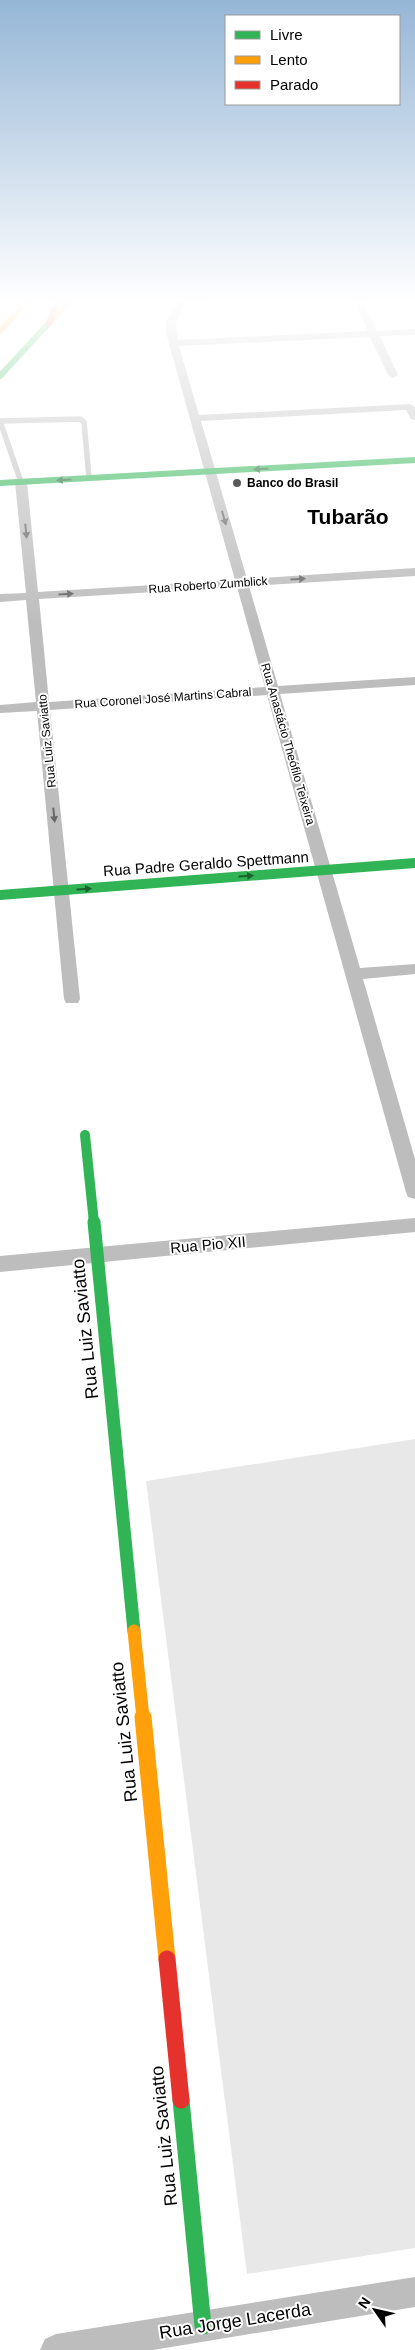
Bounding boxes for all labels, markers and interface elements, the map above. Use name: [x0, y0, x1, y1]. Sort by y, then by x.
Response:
legend: [225, 15, 400, 105]
text: Livre: [270, 26, 303, 43]
text: Lento: [270, 51, 308, 68]
text: Parado: [270, 76, 318, 93]
one-way arrow: [253, 465, 269, 473]
one-way arrow: [56, 476, 72, 484]
place label: Banco do Brasil: [247, 476, 338, 490]
marker: Banco do Brasil: [231, 477, 243, 489]
district label: Tubarão: [307, 505, 389, 528]
one-way arrow: [220, 511, 228, 526]
one-way arrow: [22, 523, 30, 539]
street label: Rua Roberto Zumblick: [148, 574, 269, 596]
one-way arrow: [290, 575, 306, 583]
one-way arrow: [58, 589, 74, 597]
street label: Rua Anastácio Theófilo Teixeira: [258, 661, 318, 827]
street label: Rua Coronel José Martins Cabral: [74, 685, 252, 711]
street label: Rua Luiz Saviatto: [35, 693, 59, 789]
one-way arrow: [50, 807, 58, 823]
street label: Rua Padre Geraldo Spettmann: [103, 848, 309, 879]
one-way arrow: [238, 872, 254, 880]
one-way arrow: [76, 885, 92, 893]
street label: Rua Pio XII: [169, 1233, 246, 1256]
street label: Rua Luiz Saviatto: [68, 1258, 102, 1400]
street label: Rua Luiz Saviatto: [107, 1661, 141, 1803]
street label: Rua Luiz Saviatto: [147, 2065, 181, 2207]
north arrow: [350, 2285, 400, 2335]
text: N: [355, 2294, 374, 2311]
street label: Rua Jorge Lacerda: [158, 2299, 313, 2343]

